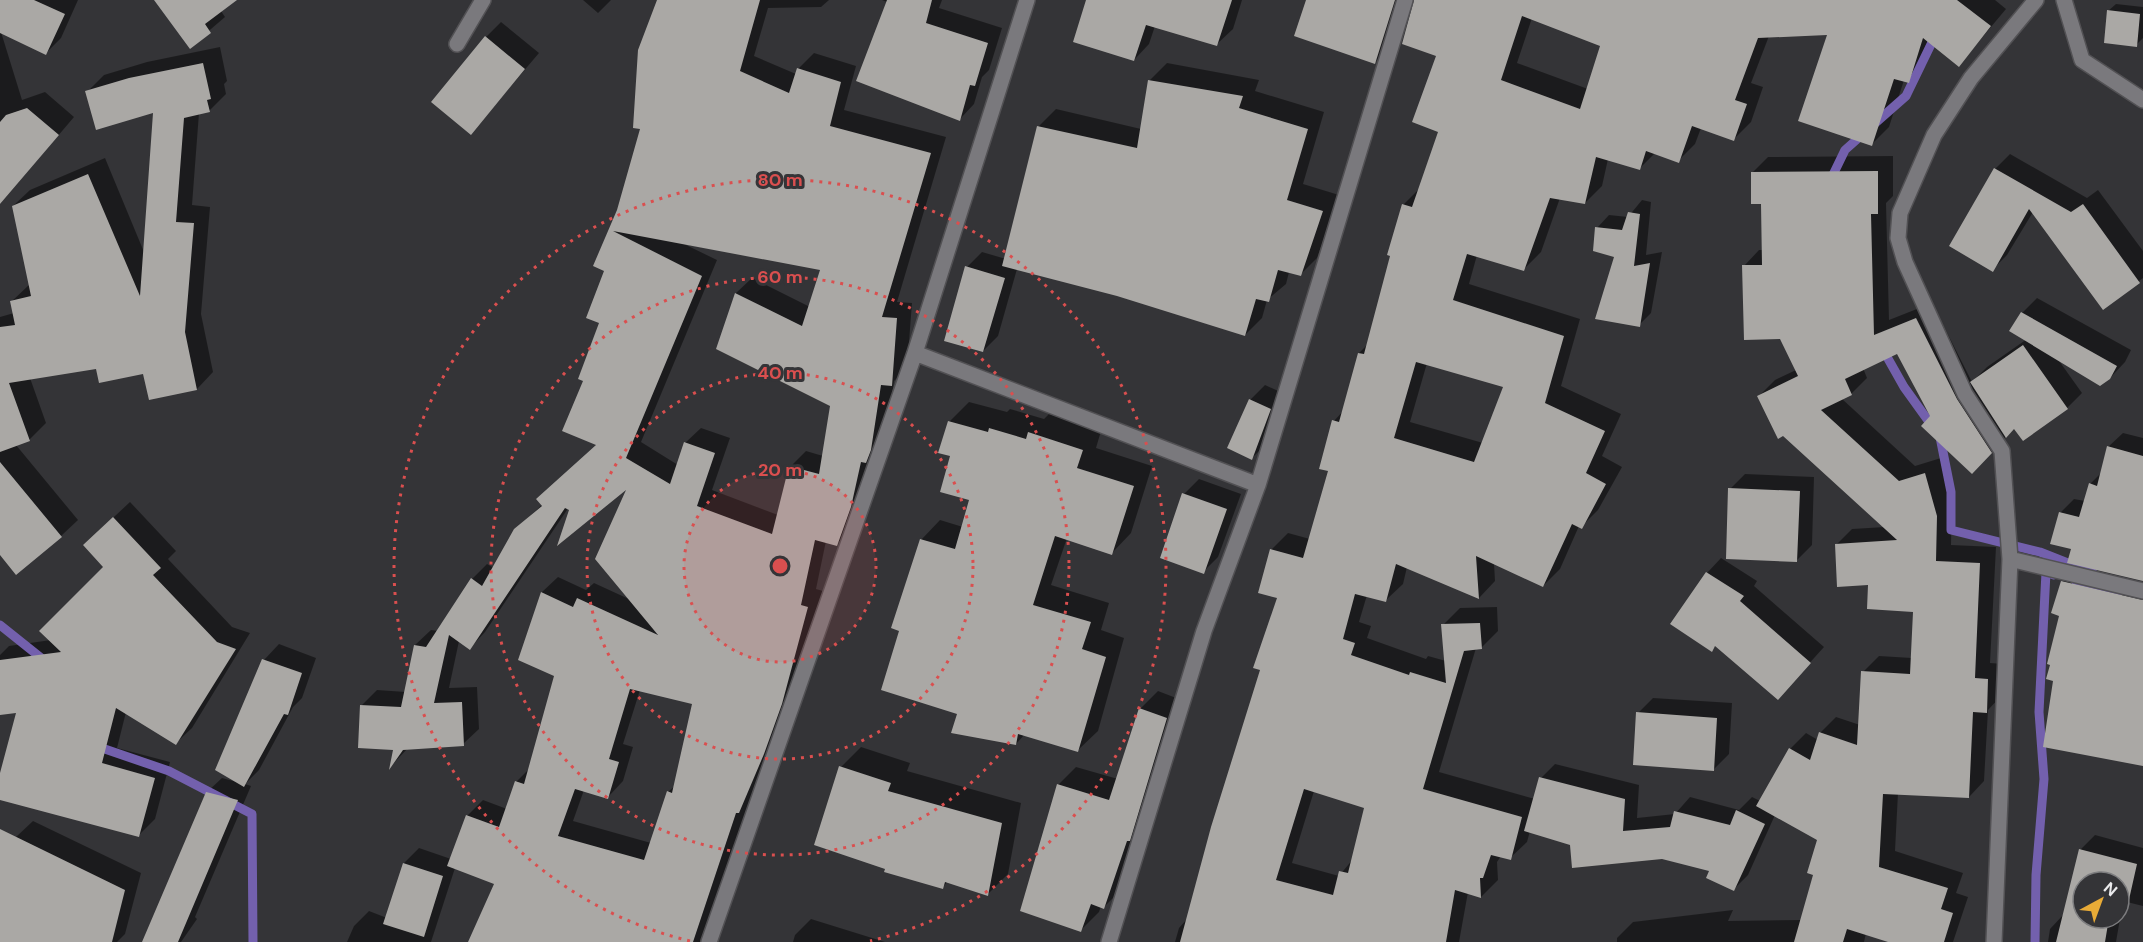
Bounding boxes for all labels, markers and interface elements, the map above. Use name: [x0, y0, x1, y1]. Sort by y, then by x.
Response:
text: 80 m: [757, 168, 803, 192]
text: 60 m: [757, 265, 803, 289]
text: 40 m: [757, 361, 803, 385]
text: 20 m: [758, 458, 802, 482]
centre of rings: [770, 556, 790, 576]
north arrow: [2071, 870, 2131, 930]
text: N: [2099, 877, 2122, 901]

